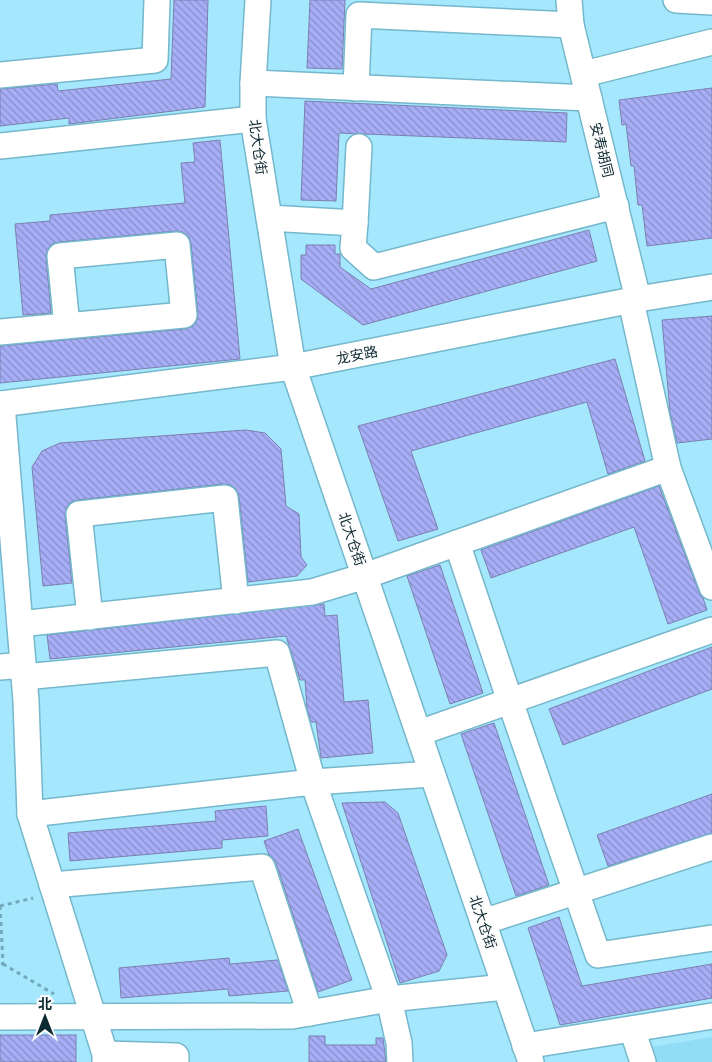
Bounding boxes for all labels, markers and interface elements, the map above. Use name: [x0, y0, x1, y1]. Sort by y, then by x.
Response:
street label: 北大仓街: [245, 118, 271, 176]
street label: 安寿胡同: [586, 121, 618, 179]
street label: 龙安路: [335, 342, 379, 368]
street label: 北大仓街: [334, 510, 370, 568]
street label: 北大仓街: [465, 893, 501, 951]
north arrow: [20, 992, 70, 1042]
text: 北: [38, 995, 52, 1013]

